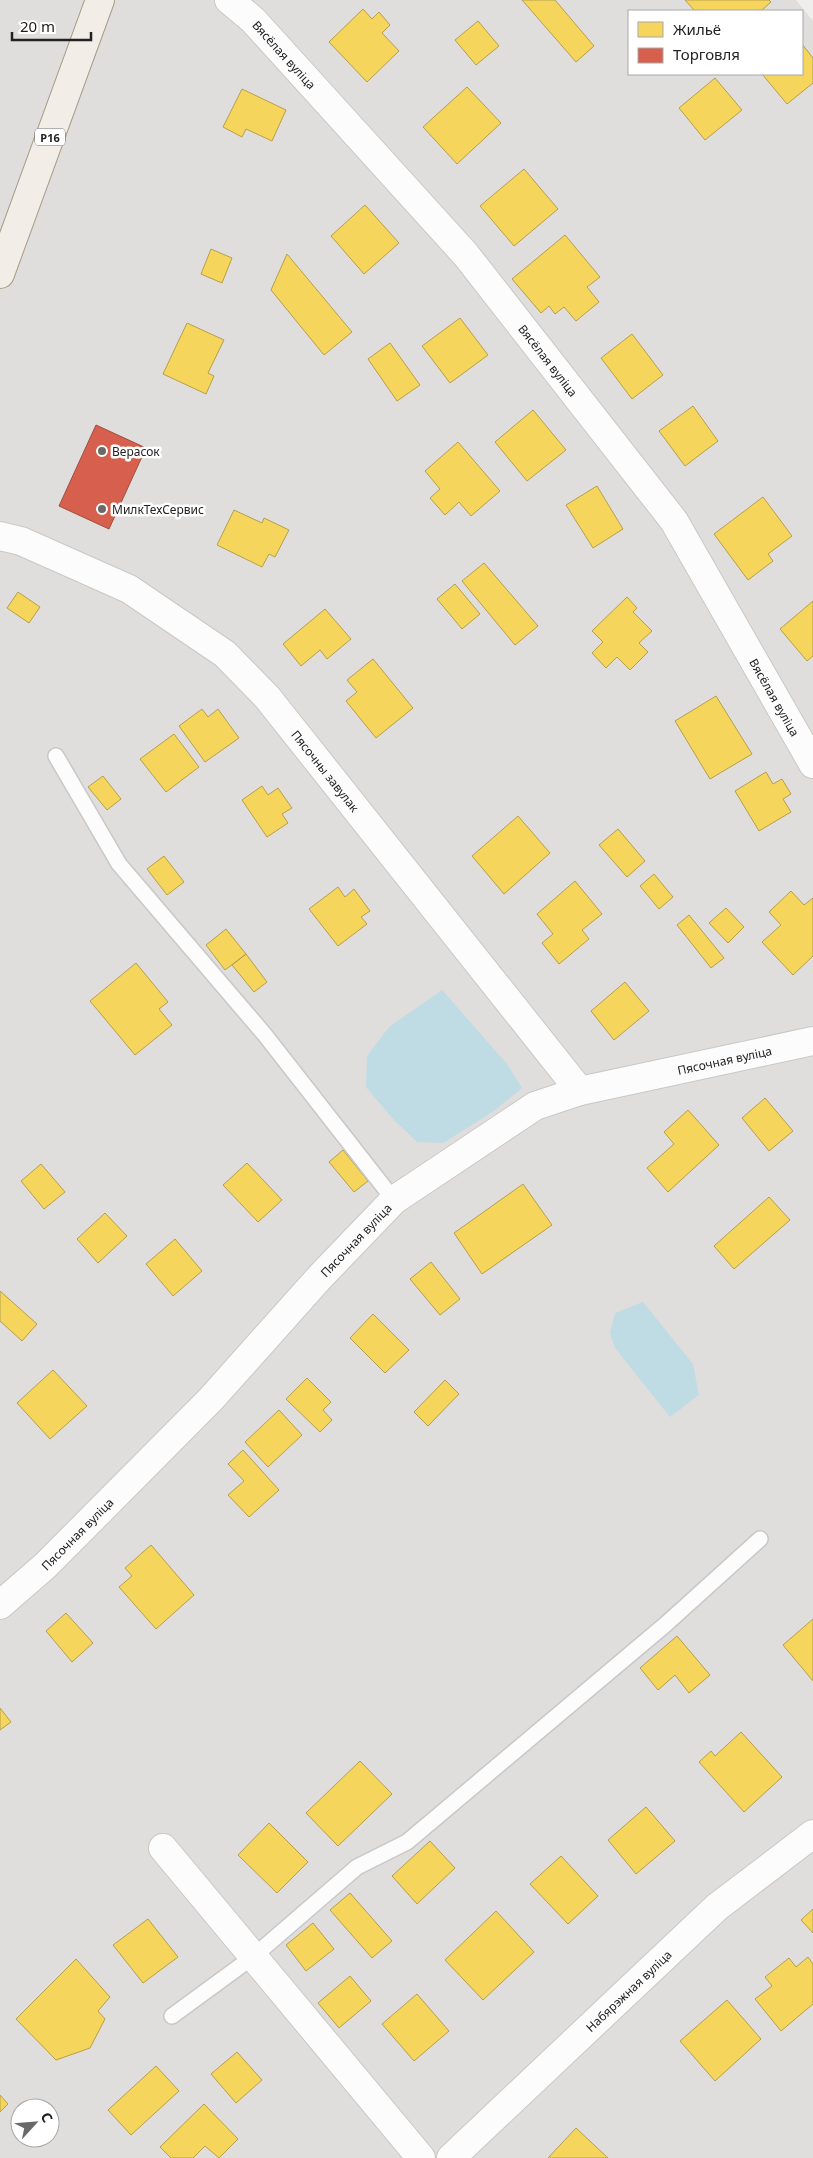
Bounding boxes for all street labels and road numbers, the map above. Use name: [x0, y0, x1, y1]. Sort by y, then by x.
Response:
street label: Вясёлая вуліца: [249, 17, 320, 93]
road number: Р16: [35, 128, 65, 146]
street label: Вясёлая вуліца: [515, 321, 582, 400]
street label: Вясёлая вуліца: [746, 655, 804, 739]
street label: Пясочны завулак: [288, 726, 364, 816]
street label: Пясочная вуліца: [676, 1042, 773, 1078]
street label: Пясочная вуліца: [316, 1199, 395, 1280]
street label: Пясочная вуліца: [37, 1494, 117, 1574]
street label: Набярэжная вуліца: [582, 1946, 675, 2035]

